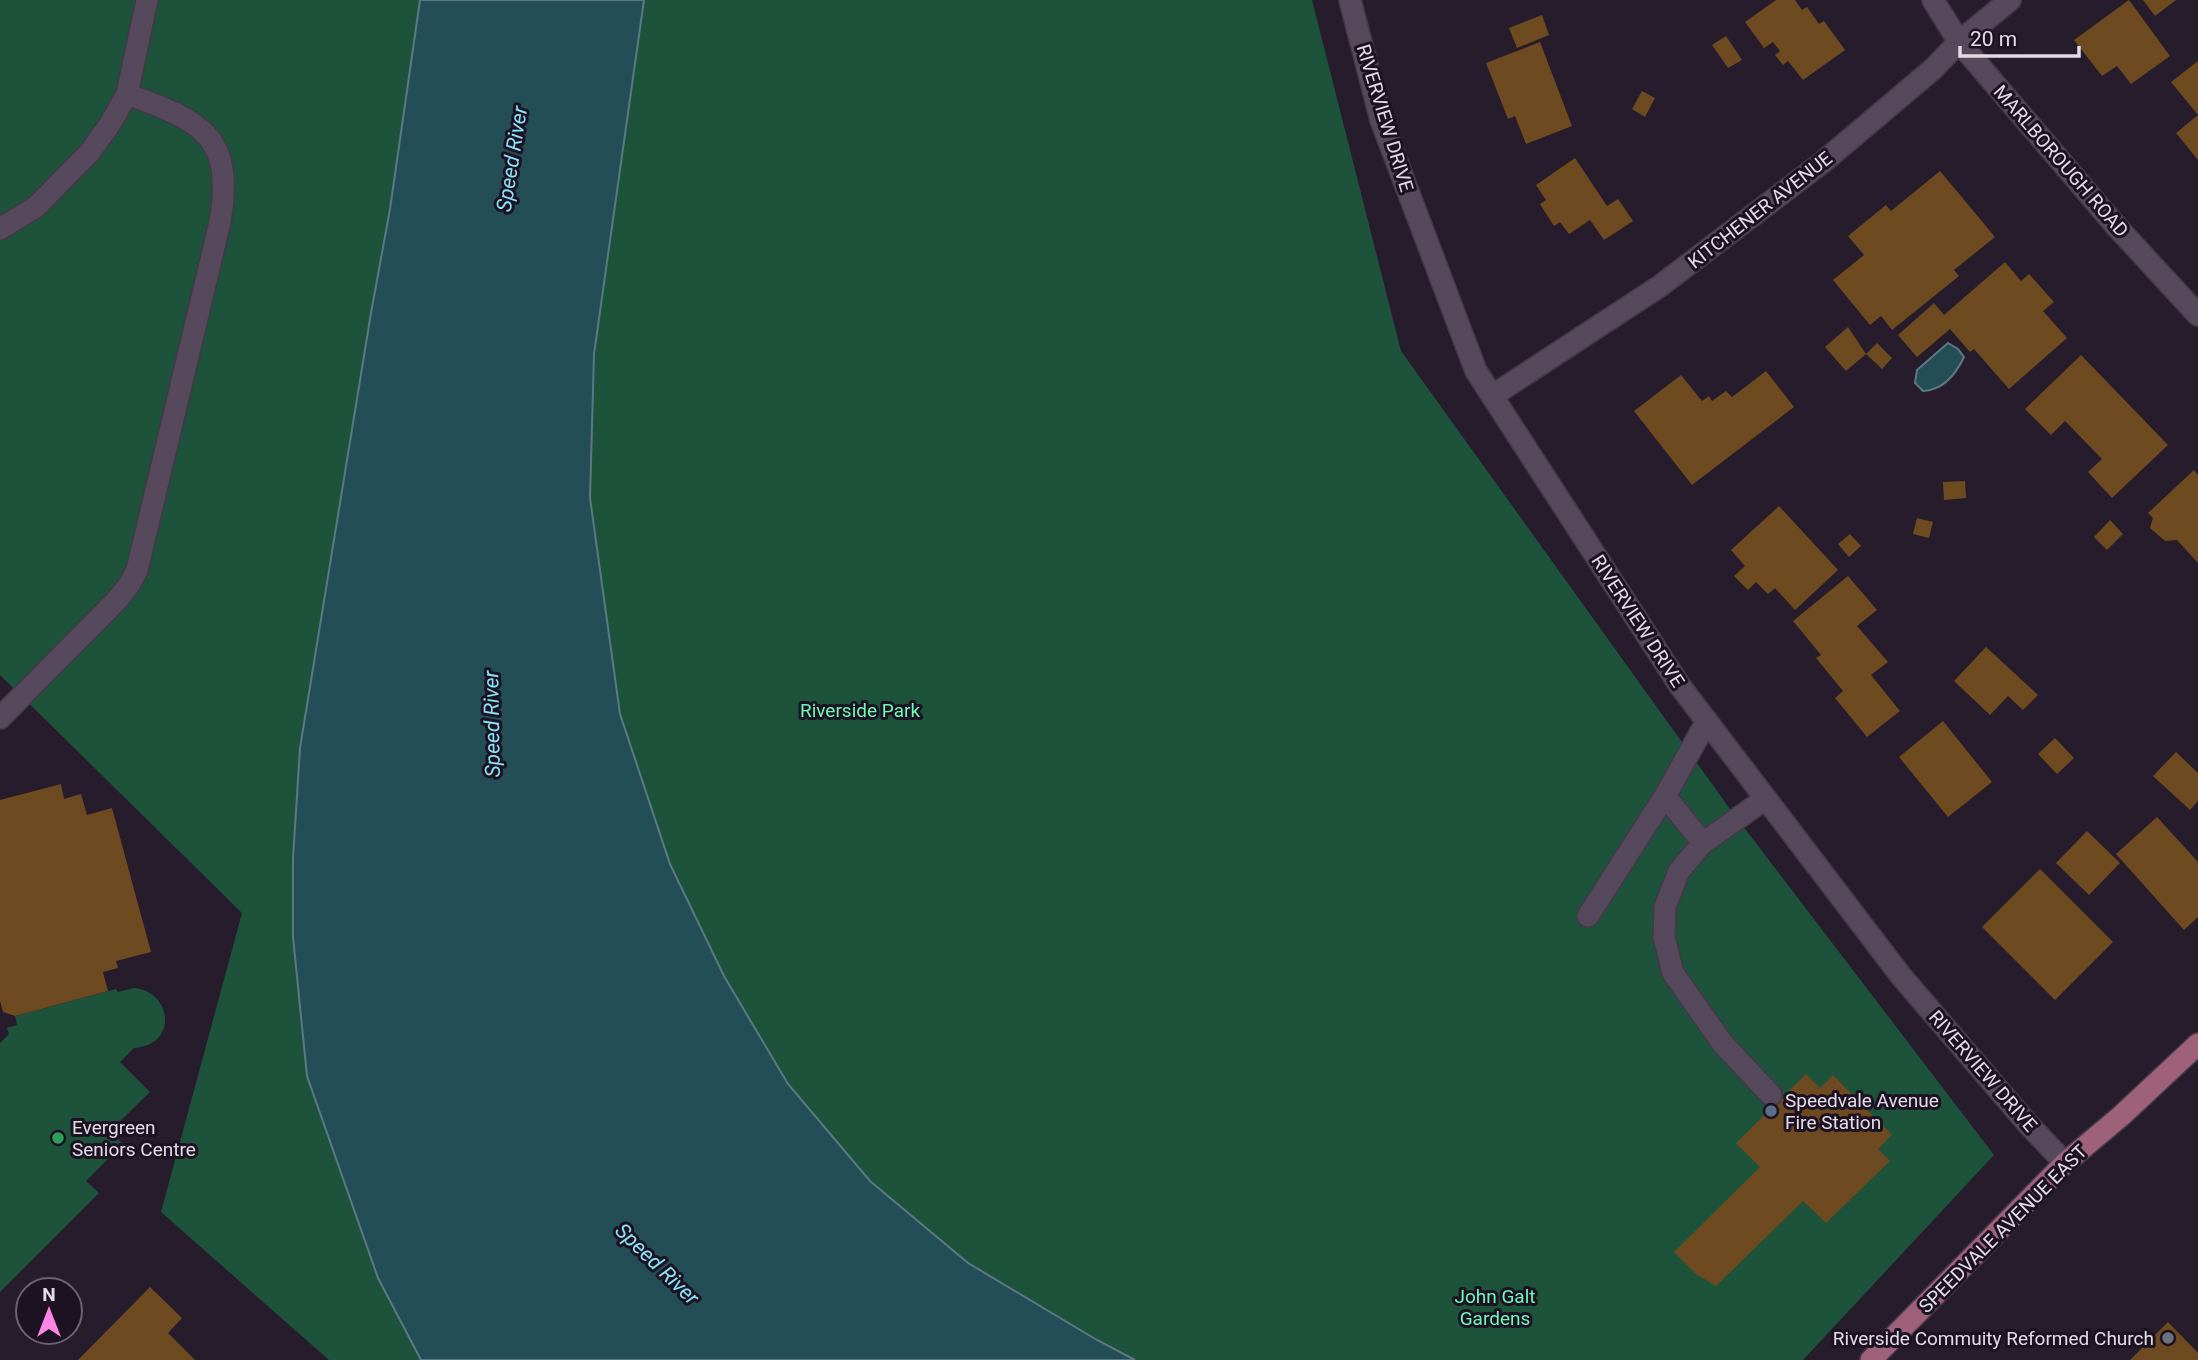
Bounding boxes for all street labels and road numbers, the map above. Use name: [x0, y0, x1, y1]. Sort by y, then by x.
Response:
street label: RIVERVIEW DRIVE: [1352, 41, 1418, 195]
street label: MARLBOROUGH ROAD: [1989, 80, 2133, 242]
street label: KITCHENER AVENUE: [1683, 146, 1837, 273]
street label: RIVERVIEW DRIVE: [1587, 550, 1689, 692]
street label: RIVERVIEW DRIVE: [1924, 1006, 2042, 1136]
street label: SPEEDVALE AVENUE EAST: [1914, 1140, 2092, 1318]

